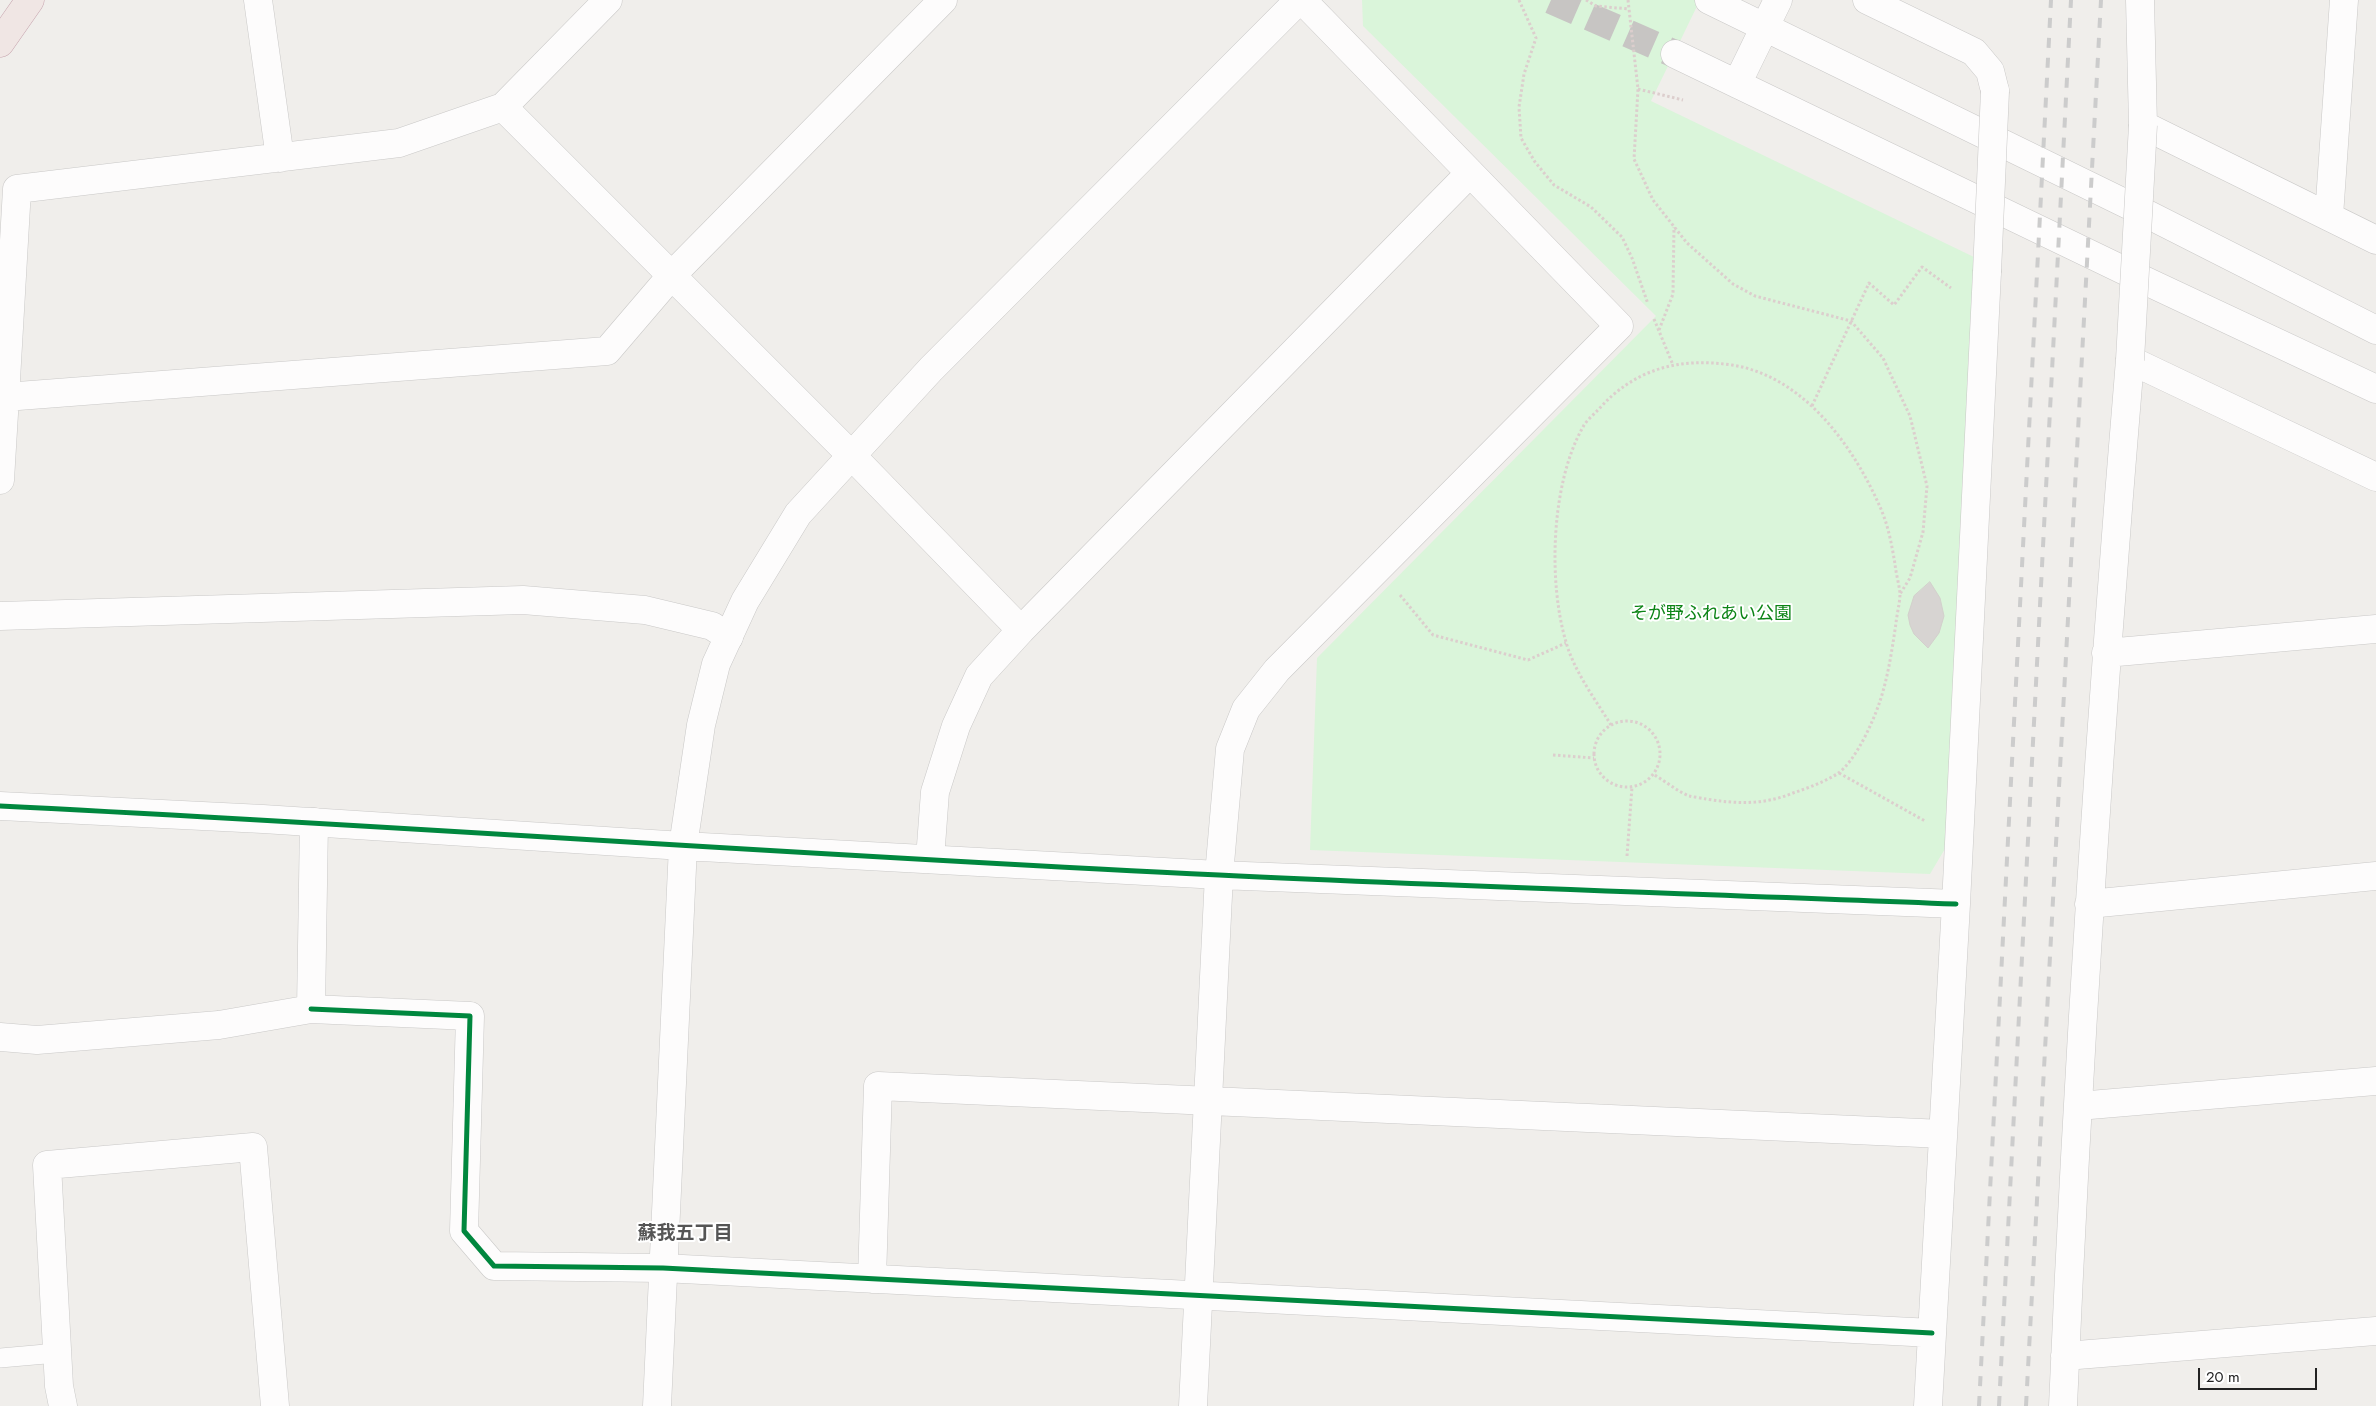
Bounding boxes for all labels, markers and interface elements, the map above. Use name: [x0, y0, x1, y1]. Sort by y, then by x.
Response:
park label: そが野ふれあい公園: [1630, 604, 1792, 626]
district label: 蘇我五丁目: [638, 1223, 732, 1245]
scale bar: [2201, 1358, 2320, 1390]
text: 20 m: [2206, 1366, 2240, 1388]

